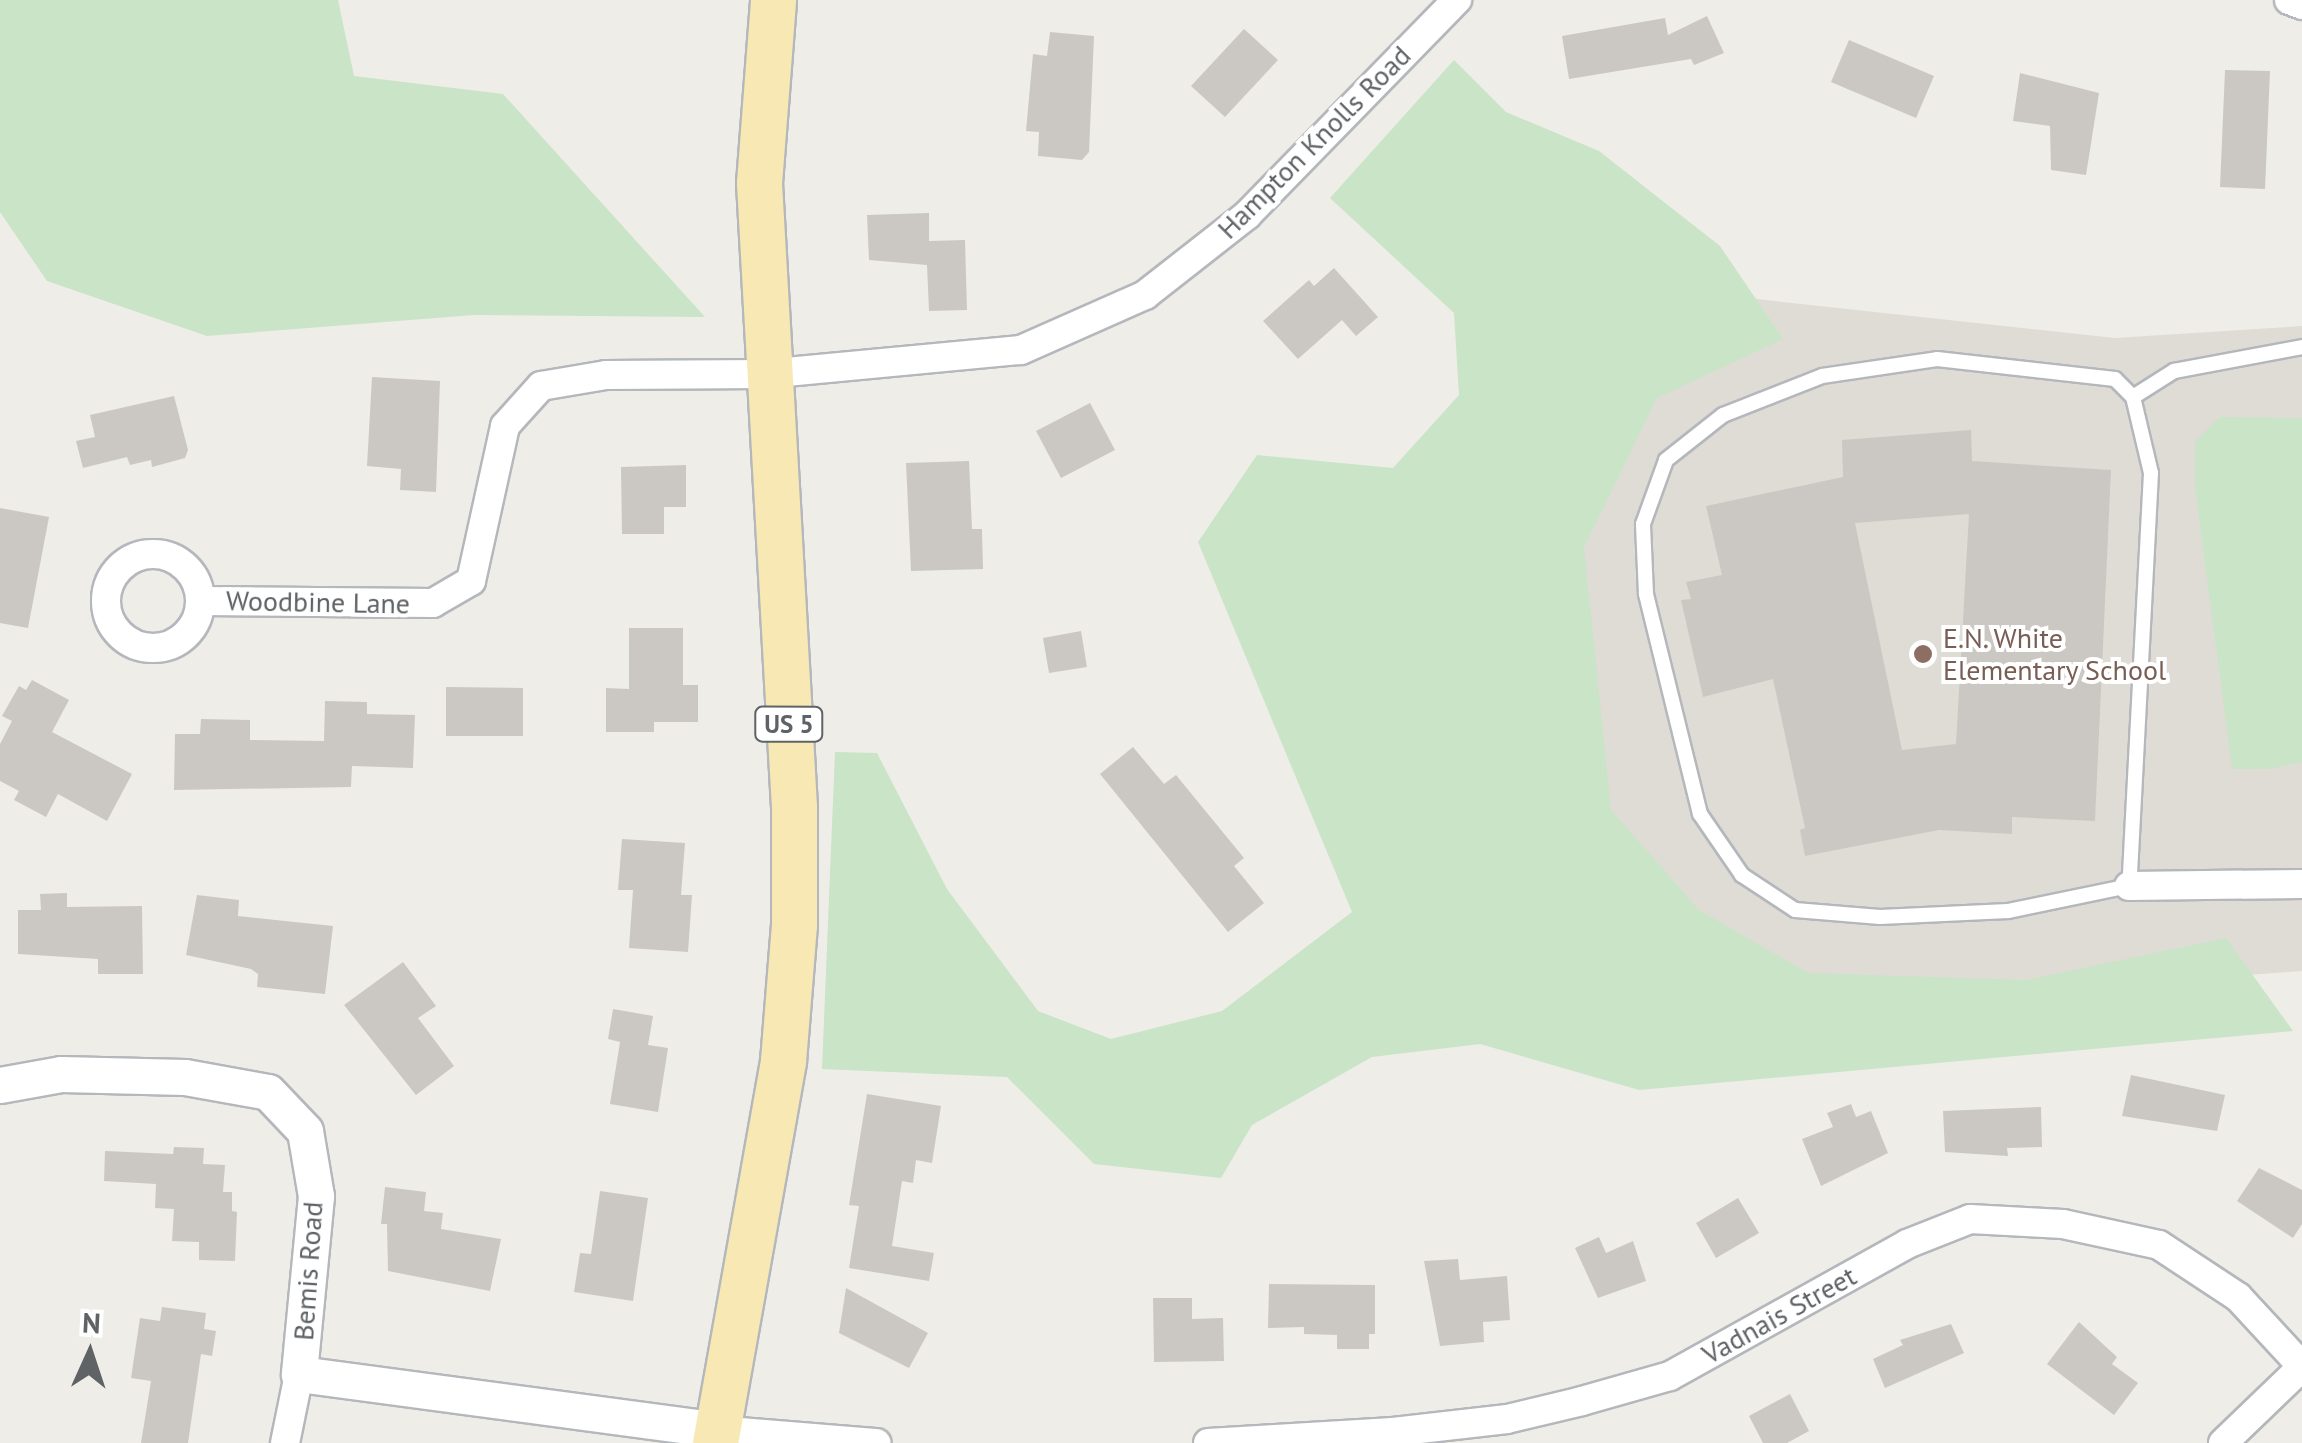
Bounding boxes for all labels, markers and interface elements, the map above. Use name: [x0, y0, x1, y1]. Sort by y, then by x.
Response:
street label: Hampton Knolls Road: [1211, 39, 1417, 245]
street label: Woodbine Lane: [226, 584, 410, 620]
place label: E.N. White Elementary School: [1943, 621, 2167, 687]
marker: E.N. White Elementary School: [1912, 643, 1934, 665]
road number: US 5: [754, 704, 824, 744]
street label: Bemis Road: [286, 1200, 330, 1342]
street label: Vadnais Street: [1696, 1259, 1862, 1371]
north arrow: [40, 1303, 140, 1403]
text: N: [81, 1304, 102, 1341]

